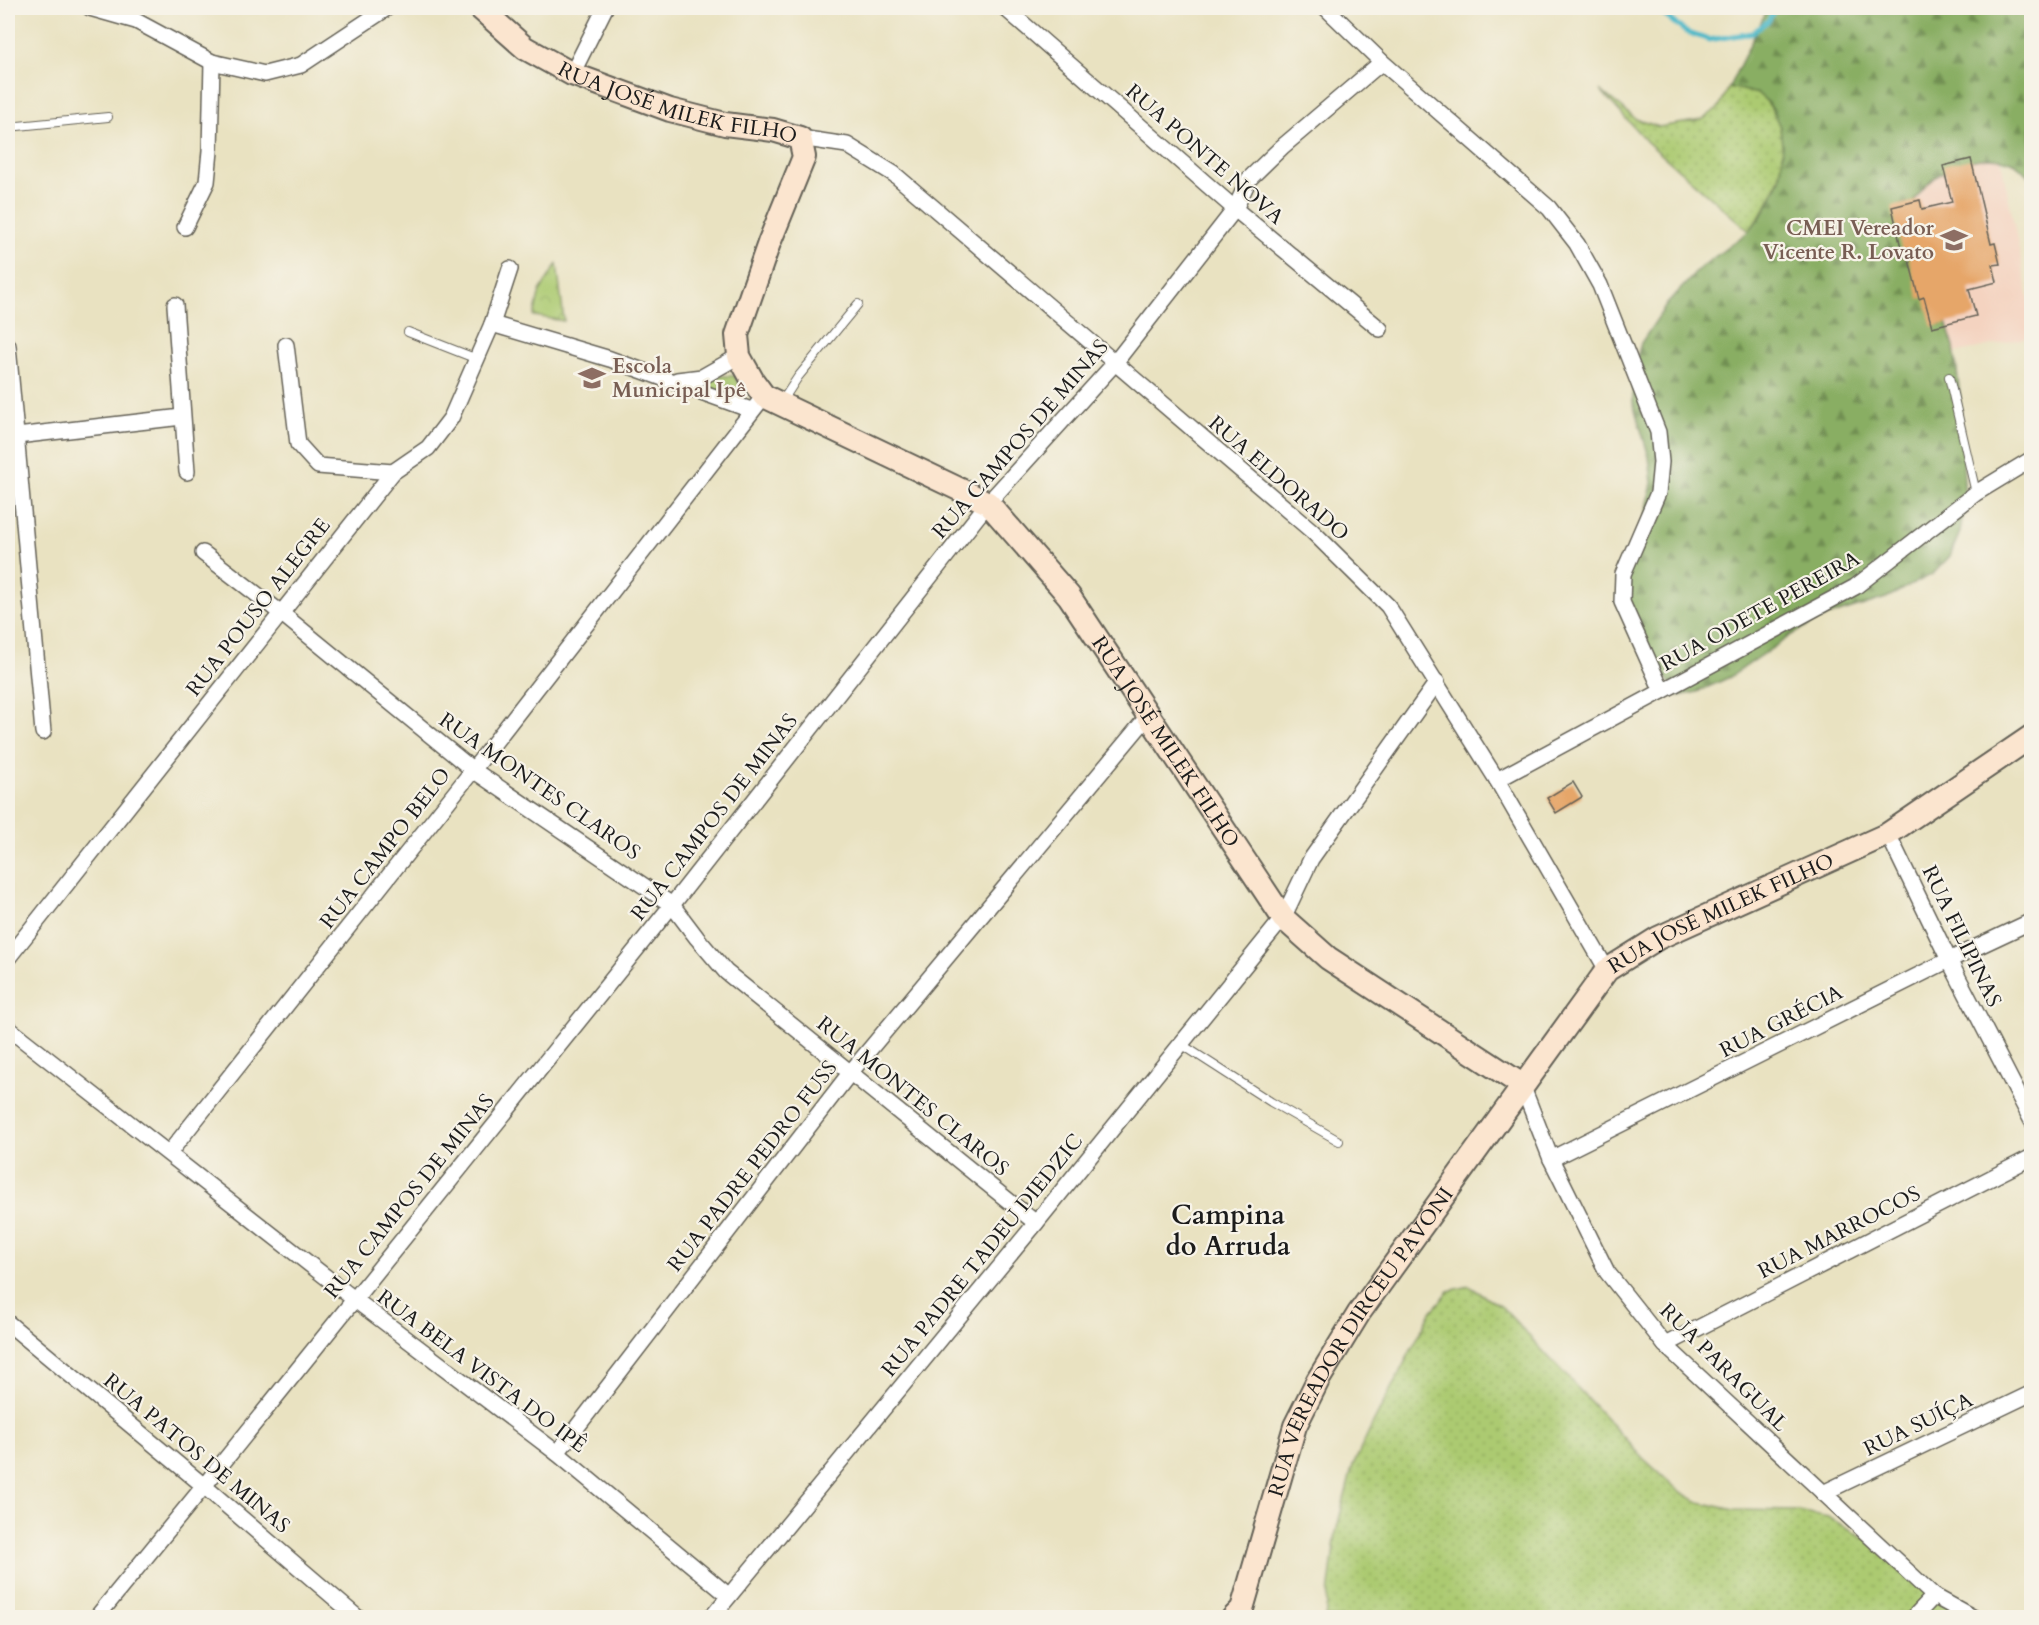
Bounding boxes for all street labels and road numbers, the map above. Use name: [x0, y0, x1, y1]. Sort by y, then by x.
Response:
street label: RUA JOSÉ MILEK FILHO: [552, 55, 801, 151]
street label: RUA PONTE NOVA: [1119, 77, 1290, 231]
street label: RUA CAMPOS DE MINAS: [926, 333, 1115, 545]
street label: RUA ELDORADO: [1202, 409, 1355, 548]
street label: RUA POUSO ALEGRE: [180, 512, 337, 703]
street label: RUA ODETE PEREIRA: [1655, 544, 1865, 678]
street label: RUA JOSÉ MILEK FILHO: [1085, 630, 1246, 853]
street label: RUA MONTES CLAROS: [433, 706, 646, 867]
street label: RUA CAMPOS DE MINAS: [624, 708, 805, 927]
street label: RUA CAMPO BELO: [313, 762, 458, 935]
street label: RUA JOSÉ MILEK FILHO: [1602, 846, 1839, 981]
street label: RUA FILIPINAS: [1915, 861, 2008, 1012]
street label: RUA GRÉCIA: [1715, 978, 1848, 1065]
street label: RUA MONTES CLAROS: [810, 1010, 1015, 1183]
street label: RUA PADRE PEDRO FUSS: [661, 1055, 844, 1278]
street label: RUA CAMPOS DE MINAS: [318, 1088, 501, 1305]
street label: RUA PADRE TADEU DIEDZIC: [875, 1127, 1090, 1383]
street label: RUA MARROCOS: [1753, 1179, 1926, 1286]
street label: RUA VEREADOR DIRCEU PAVONI: [1261, 1181, 1460, 1500]
street label: RUA BELA VISTA DO IPÊ: [371, 1282, 593, 1460]
street label: RUA PARAGUAL: [1653, 1297, 1794, 1438]
street label: RUA PATOS DE MINAS: [97, 1367, 296, 1540]
street label: RUA SUÍÇA: [1859, 1386, 1978, 1463]

